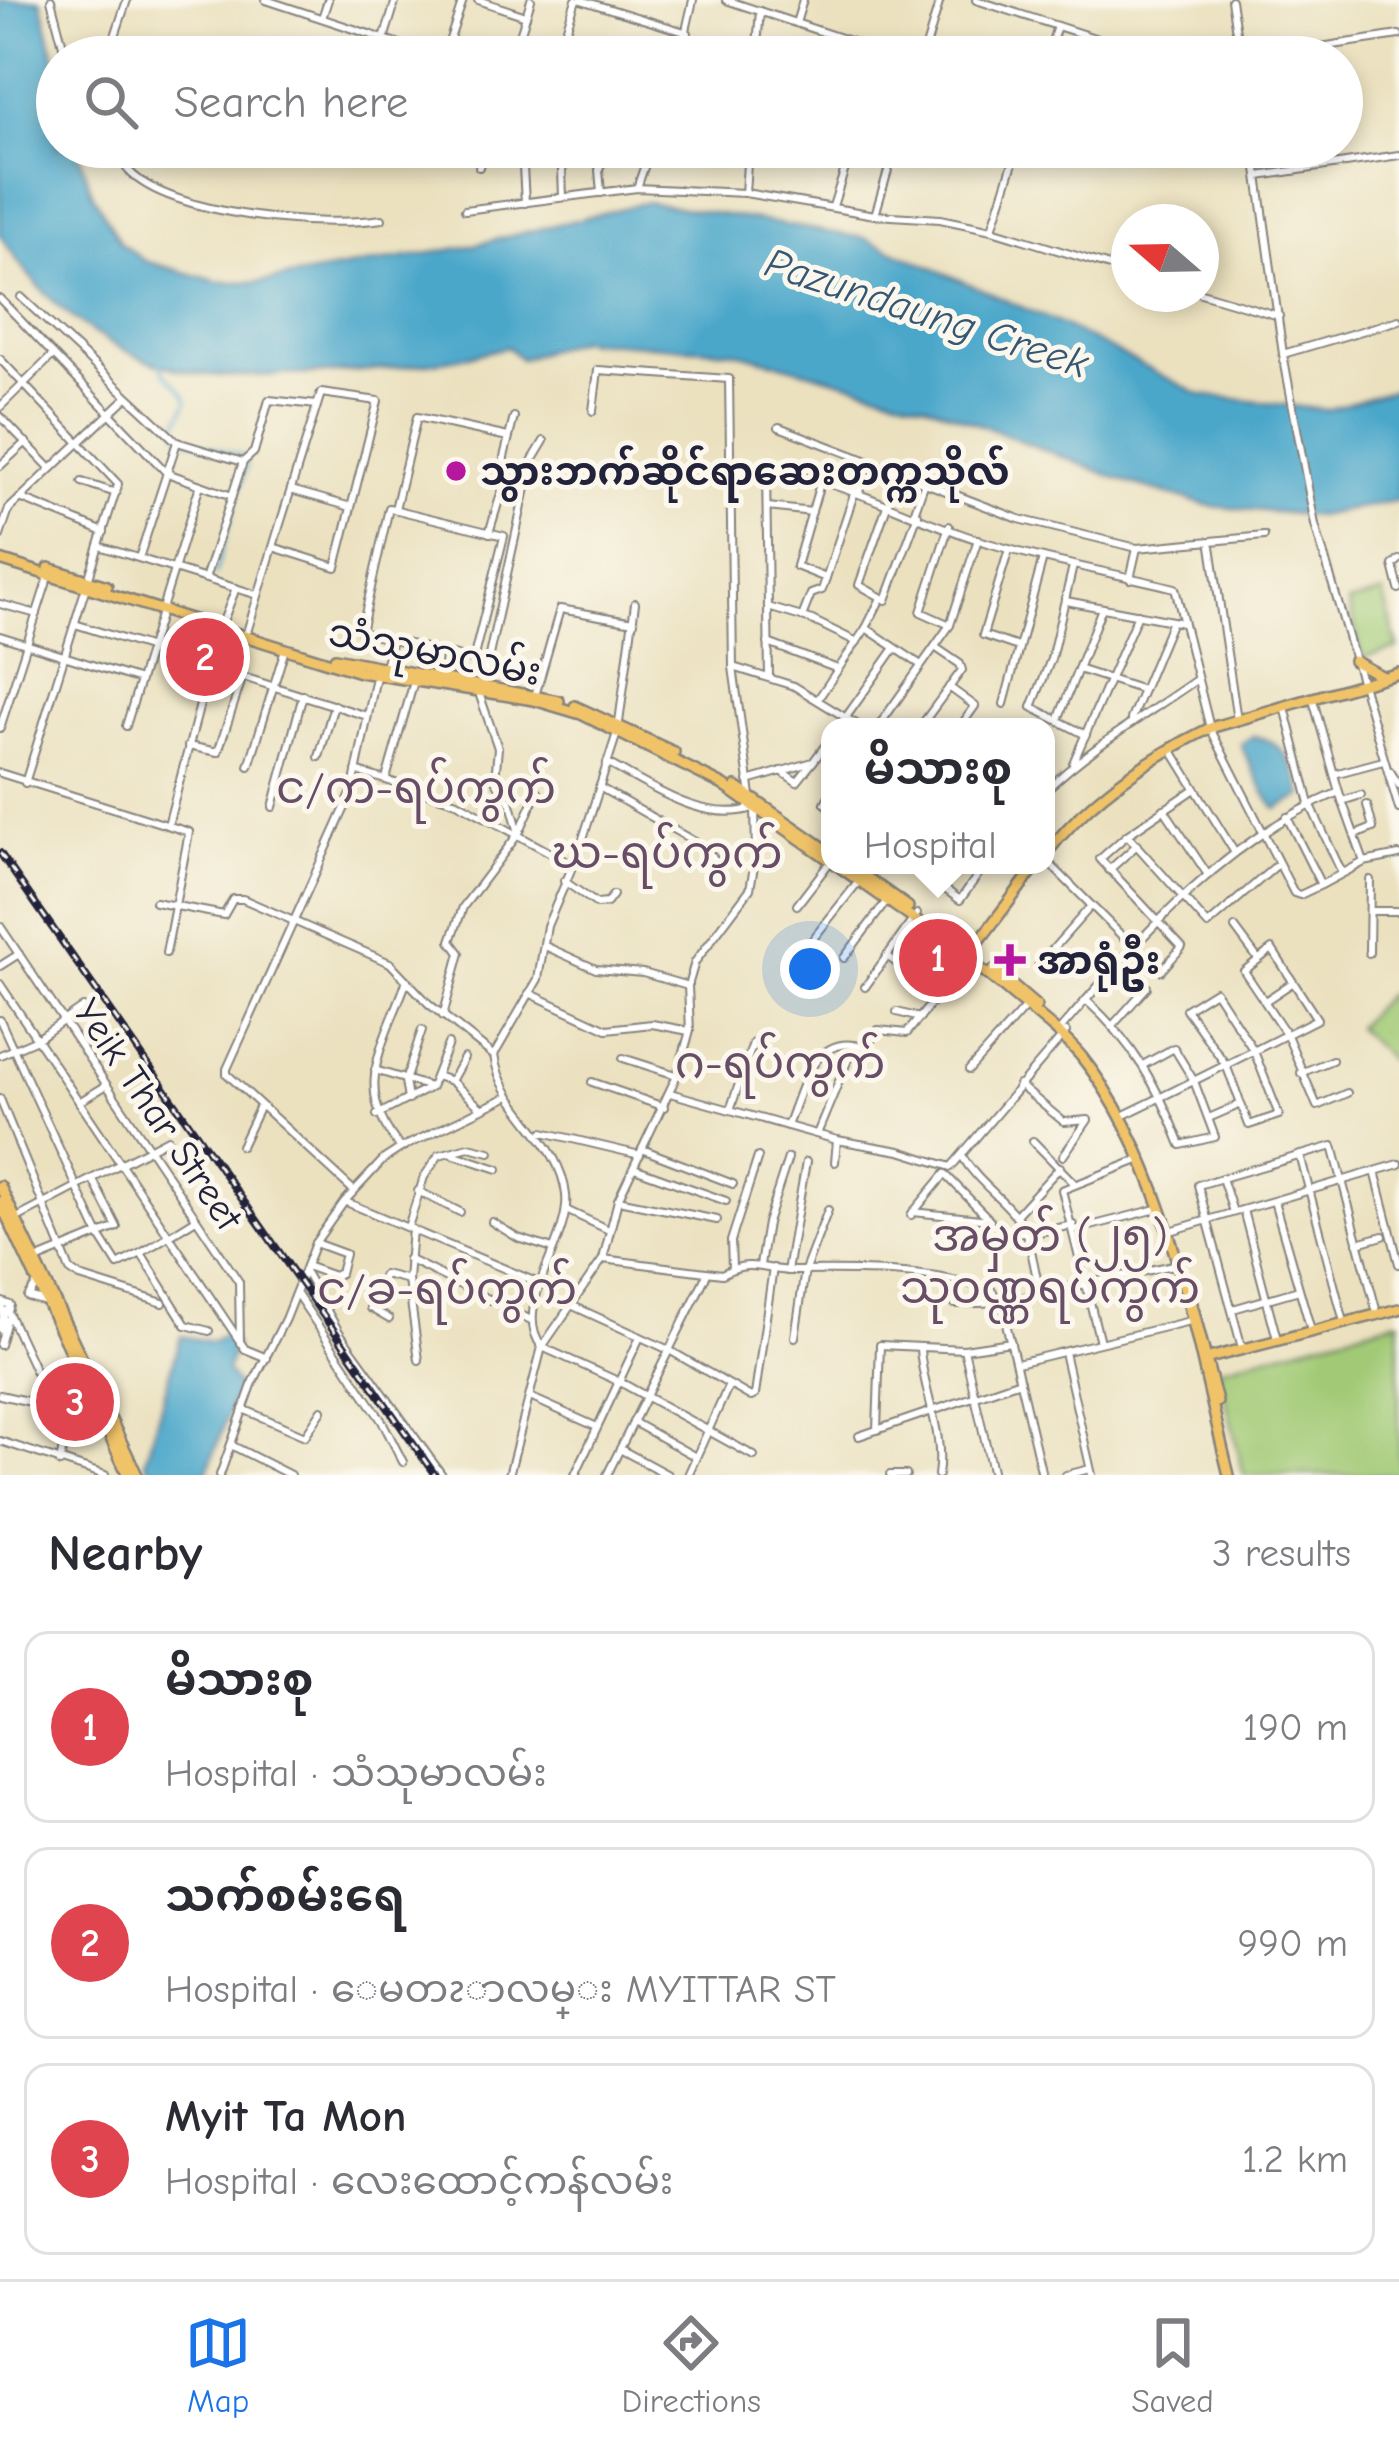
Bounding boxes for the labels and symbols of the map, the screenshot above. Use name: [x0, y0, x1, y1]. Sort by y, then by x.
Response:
north arrow: [1111, 204, 1219, 312]
water label: Pazundaung Creek: [759, 238, 1095, 389]
place label: သွားဘက်‌ဆိုင်ရာဆေးတက္ကသိုလ်: [480, 445, 1009, 503]
marker: သွားဘက်‌ဆိုင်ရာဆေးတက္ကသိုလ်: [443, 458, 469, 484]
street label: သံသုမာလမ်း: [323, 606, 546, 703]
pin: 2: [166, 612, 244, 702]
district label: င/က-ရပ်ကွက်: [276, 756, 556, 824]
district label: ဃ-ရပ်ကွက်: [551, 821, 783, 889]
pin: 1: [899, 913, 977, 1003]
place label: အာရုံဦး: [1037, 934, 1160, 992]
your location: [780, 939, 840, 999]
marker: အာရုံဦး: [994, 944, 1026, 976]
street label: Yeik Thar Street: [64, 991, 253, 1240]
district label: ဂ-ရပ်ကွက်: [675, 1031, 885, 1099]
district label: အမှတ် (၂၅) သုဝဏ္ဏရပ်ကွက်: [900, 1204, 1200, 1324]
district label: င/ခ-ရပ်ကွက်: [317, 1257, 577, 1325]
pin: 3: [36, 1357, 114, 1447]

